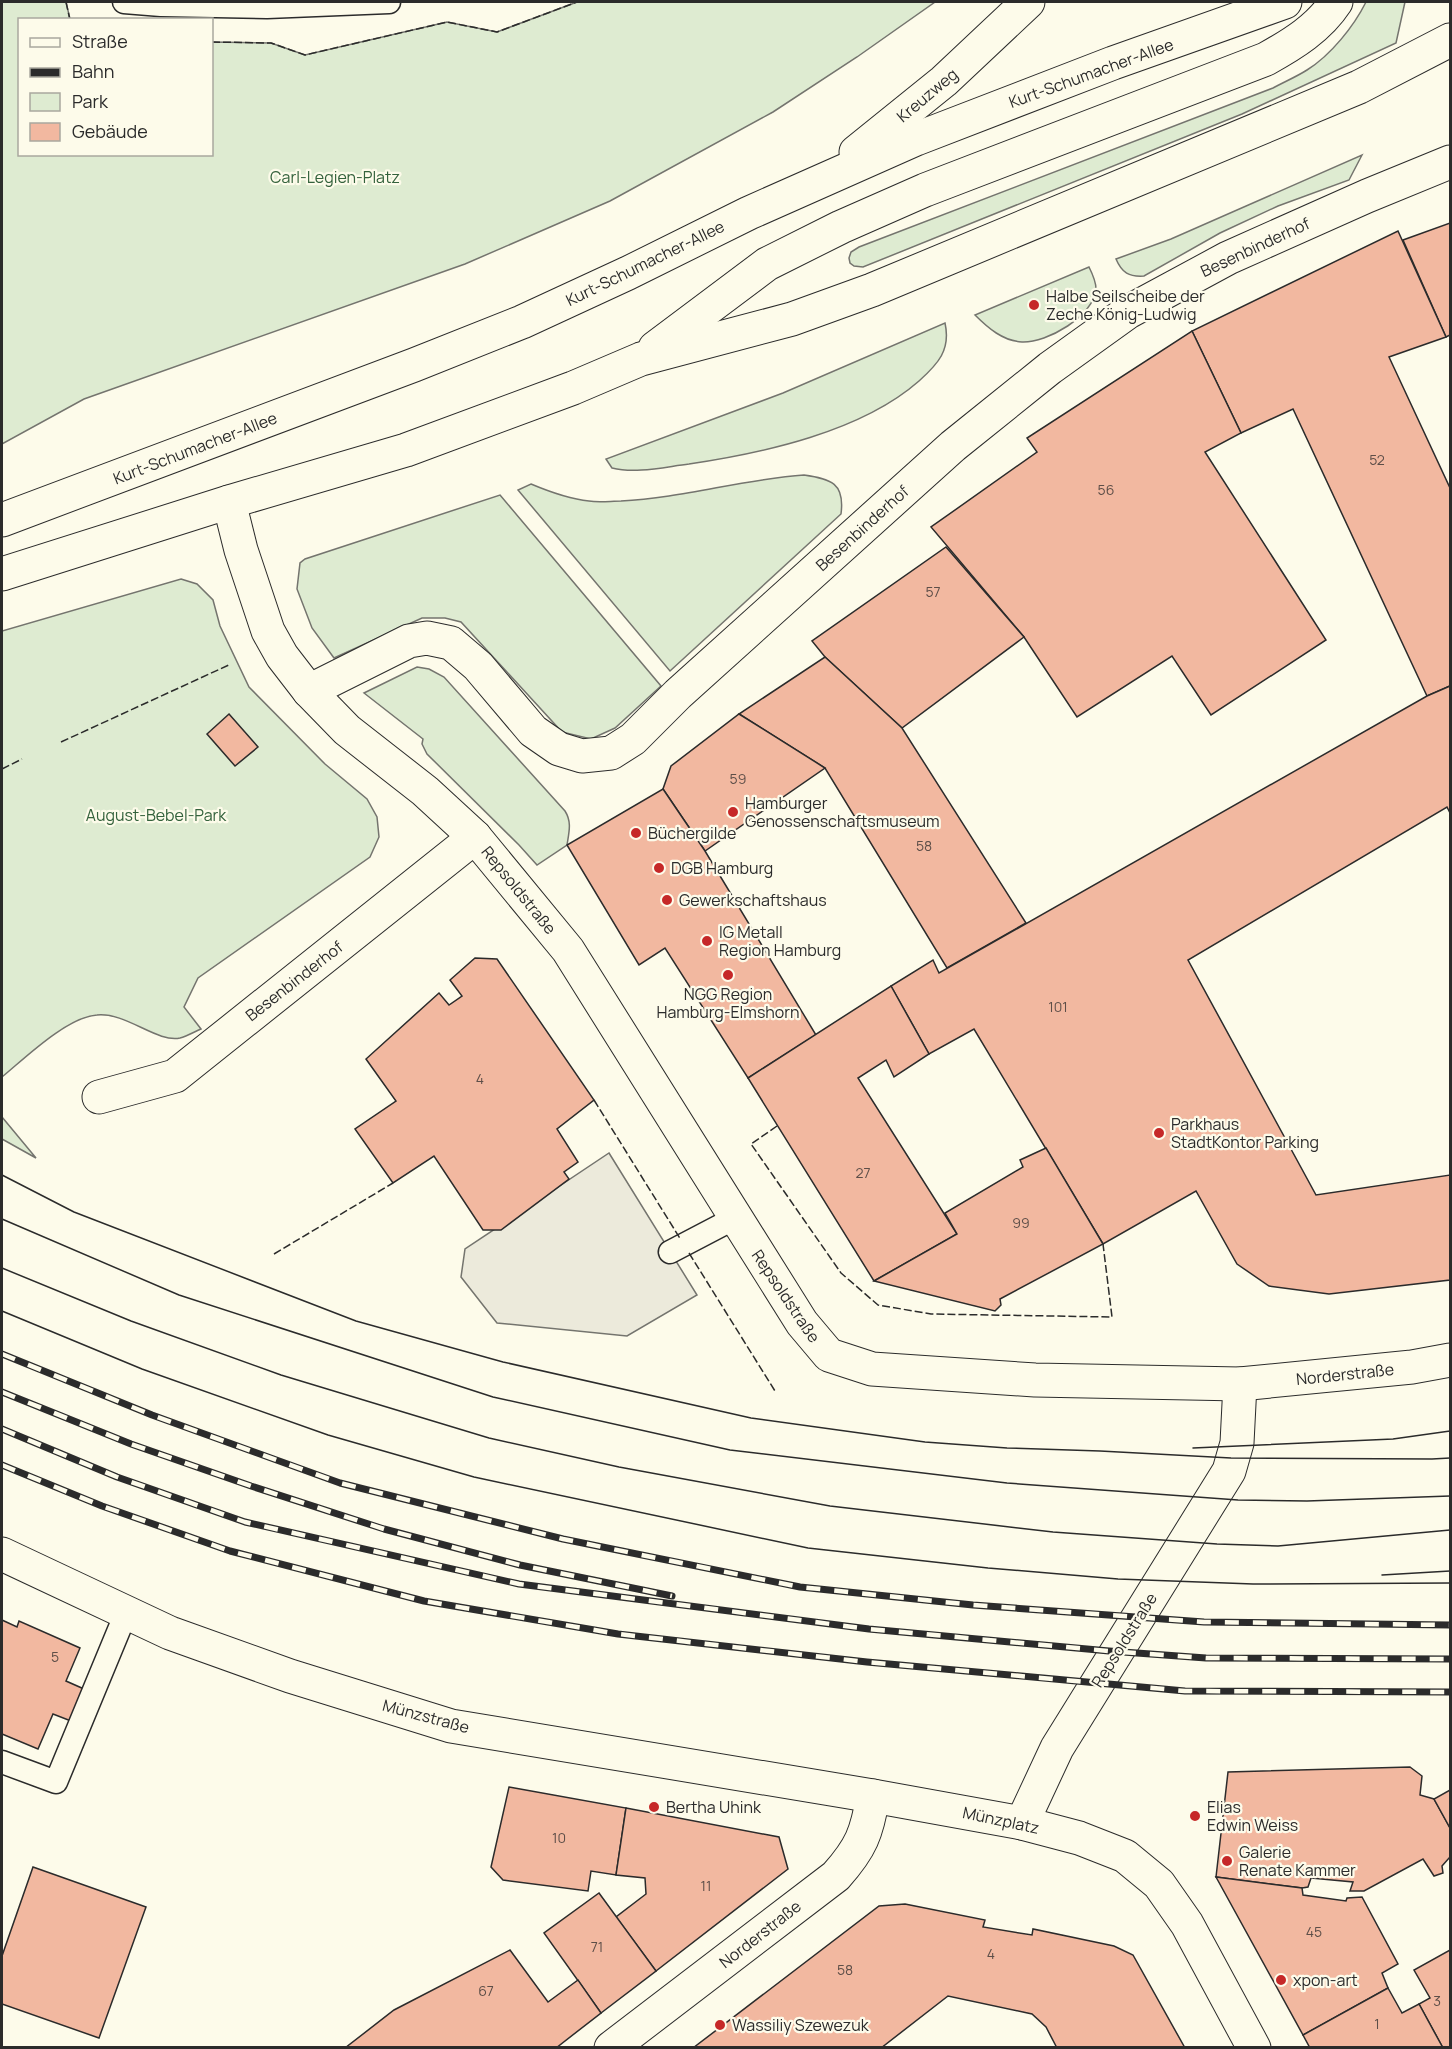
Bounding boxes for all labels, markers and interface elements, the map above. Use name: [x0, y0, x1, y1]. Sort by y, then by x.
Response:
legend: [18, 18, 213, 156]
text: Straße: [72, 29, 128, 53]
street label: Kurt-Schumacher-Allee: [1006, 33, 1176, 113]
text: Bahn: [72, 59, 114, 83]
street label: Kreuzweg: [892, 63, 962, 127]
text: Park: [72, 89, 109, 113]
text: Gebäude: [72, 119, 148, 143]
park label: Carl-Legien-Platz: [270, 166, 400, 188]
street label: Besenbinderhof: [1197, 212, 1313, 282]
street label: Kurt-Schumacher-Allee: [562, 215, 728, 311]
place label: Halbe Seilscheibe der Zeche König-Ludwig: [1046, 285, 1205, 325]
marker: Halbe Seilscheibe der Zeche König-Ludwig: [1027, 298, 1041, 312]
street label: Kurt-Schumacher-Allee: [110, 407, 280, 489]
house number: 52: [1369, 450, 1385, 469]
street label: Besenbinderhof: [811, 480, 913, 576]
house number: 56: [1098, 480, 1114, 499]
house number: 57: [925, 582, 941, 601]
house number: 59: [730, 769, 746, 788]
place label: Hamburger Genossenschaftsmuseum: [745, 792, 940, 832]
park label: August-Bebel-Park: [86, 804, 227, 826]
marker: Hamburger Genossenschaftsmuseum: [726, 805, 740, 819]
place label: Büchergilde: [648, 822, 736, 844]
marker: Büchergilde: [629, 826, 643, 840]
house number: 58: [916, 836, 932, 855]
street label: Repsoldstraße: [477, 841, 561, 939]
place label: DGB Hamburg: [671, 857, 773, 879]
marker: DGB Hamburg: [652, 861, 666, 875]
place label: Gewerkschaftshaus: [679, 889, 827, 911]
marker: Gewerkschaftshaus: [660, 893, 674, 907]
place label: IG Metall Region Hamburg: [719, 921, 841, 961]
marker: IG Metall Region Hamburg: [700, 934, 714, 948]
street label: Besenbinderhof: [241, 936, 348, 1026]
marker: NGG Region Hamburg-Elmshorn: [721, 968, 735, 982]
place label: NGG Region Hamburg-Elmshorn: [656, 983, 800, 1023]
house number: 101: [1048, 997, 1068, 1016]
house number: 4: [476, 1069, 484, 1088]
place label: Parkhaus StadtKontor Parking: [1171, 1113, 1319, 1153]
marker: Parkhaus StadtKontor Parking: [1152, 1126, 1166, 1140]
house number: 27: [855, 1163, 871, 1182]
house number: 99: [1012, 1213, 1030, 1232]
street label: Repsoldstraße: [747, 1245, 825, 1347]
street label: Norderstraße: [1295, 1358, 1395, 1390]
street label: Repsoldstraße: [1086, 1588, 1162, 1692]
house number: 5: [51, 1647, 59, 1666]
street label: Münzstraße: [380, 1694, 472, 1738]
place label: Bertha Uhink: [666, 1796, 762, 1818]
place label: Elias Edwin Weiss: [1207, 1796, 1298, 1836]
marker: Bertha Uhink: [647, 1800, 661, 1814]
street label: Münzplatz: [961, 1801, 1041, 1839]
marker: Elias Edwin Weiss: [1188, 1809, 1202, 1823]
house number: 10: [552, 1828, 566, 1847]
place label: Galerie Renate Kammer: [1239, 1841, 1356, 1881]
marker: Galerie Renate Kammer: [1220, 1854, 1234, 1868]
house number: 11: [701, 1876, 711, 1895]
street label: Norderstraße: [714, 1895, 806, 1973]
house number: 45: [1306, 1922, 1322, 1941]
house number: 71: [591, 1937, 603, 1956]
house number: 4: [987, 1944, 995, 1963]
house number: 58: [837, 1960, 853, 1979]
place label: xpon-art: [1293, 1969, 1358, 1991]
marker: xpon-art: [1274, 1973, 1288, 1987]
house number: 67: [478, 1981, 494, 2000]
house number: 3: [1433, 1991, 1441, 2010]
place label: Wassiliy Szewezuk: [732, 2014, 870, 2036]
house number: 1: [1374, 2014, 1380, 2033]
marker: Wassiliy Szewezuk: [713, 2018, 727, 2032]

